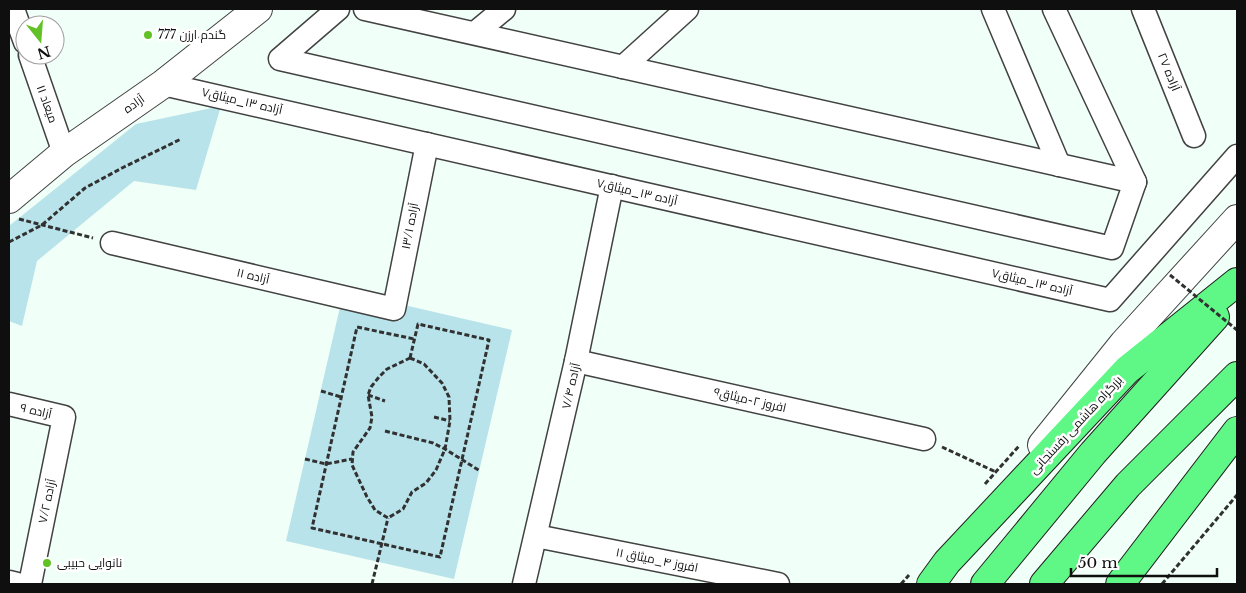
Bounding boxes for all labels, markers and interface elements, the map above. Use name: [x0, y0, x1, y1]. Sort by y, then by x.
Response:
north arrow: [15, 15, 65, 65]
place label: گندم ارزن 777: [158, 27, 226, 43]
marker: گندم ارزن 777: [142, 29, 154, 41]
text: N: [35, 42, 53, 63]
street label: آزاده ۲۷: [1155, 51, 1184, 94]
street label: میعاد ۱۱: [34, 83, 61, 125]
street label: آزاده ۱۳_میثاق۷: [200, 84, 285, 117]
street label: آزاده: [120, 91, 148, 116]
street label: آزاده ۱۳_میثاق۷: [595, 175, 680, 208]
street label: آزاده ۱۳/۱: [398, 201, 421, 250]
street label: آزاده ۱۱: [235, 264, 272, 287]
street label: آزاده ۱۳_میثاق۷: [990, 265, 1075, 298]
street label: آزاده ۷/۴: [558, 361, 583, 410]
street label: بزرگراه هاشمی رفسنجانی: [1026, 372, 1125, 477]
street label: افروز ۲-میثاق۹: [712, 384, 788, 415]
street label: آزاده ۹: [19, 400, 54, 422]
street label: آزاده ۷/۲: [34, 476, 59, 525]
street label: افروز ۴_میثاق ۱۱: [615, 544, 699, 575]
scale bar: [1071, 546, 1217, 578]
text: 50 m: [1078, 553, 1118, 572]
place label: نانوایی حبیبی: [57, 555, 122, 570]
marker: نانوایی حبیبی: [41, 557, 53, 569]

